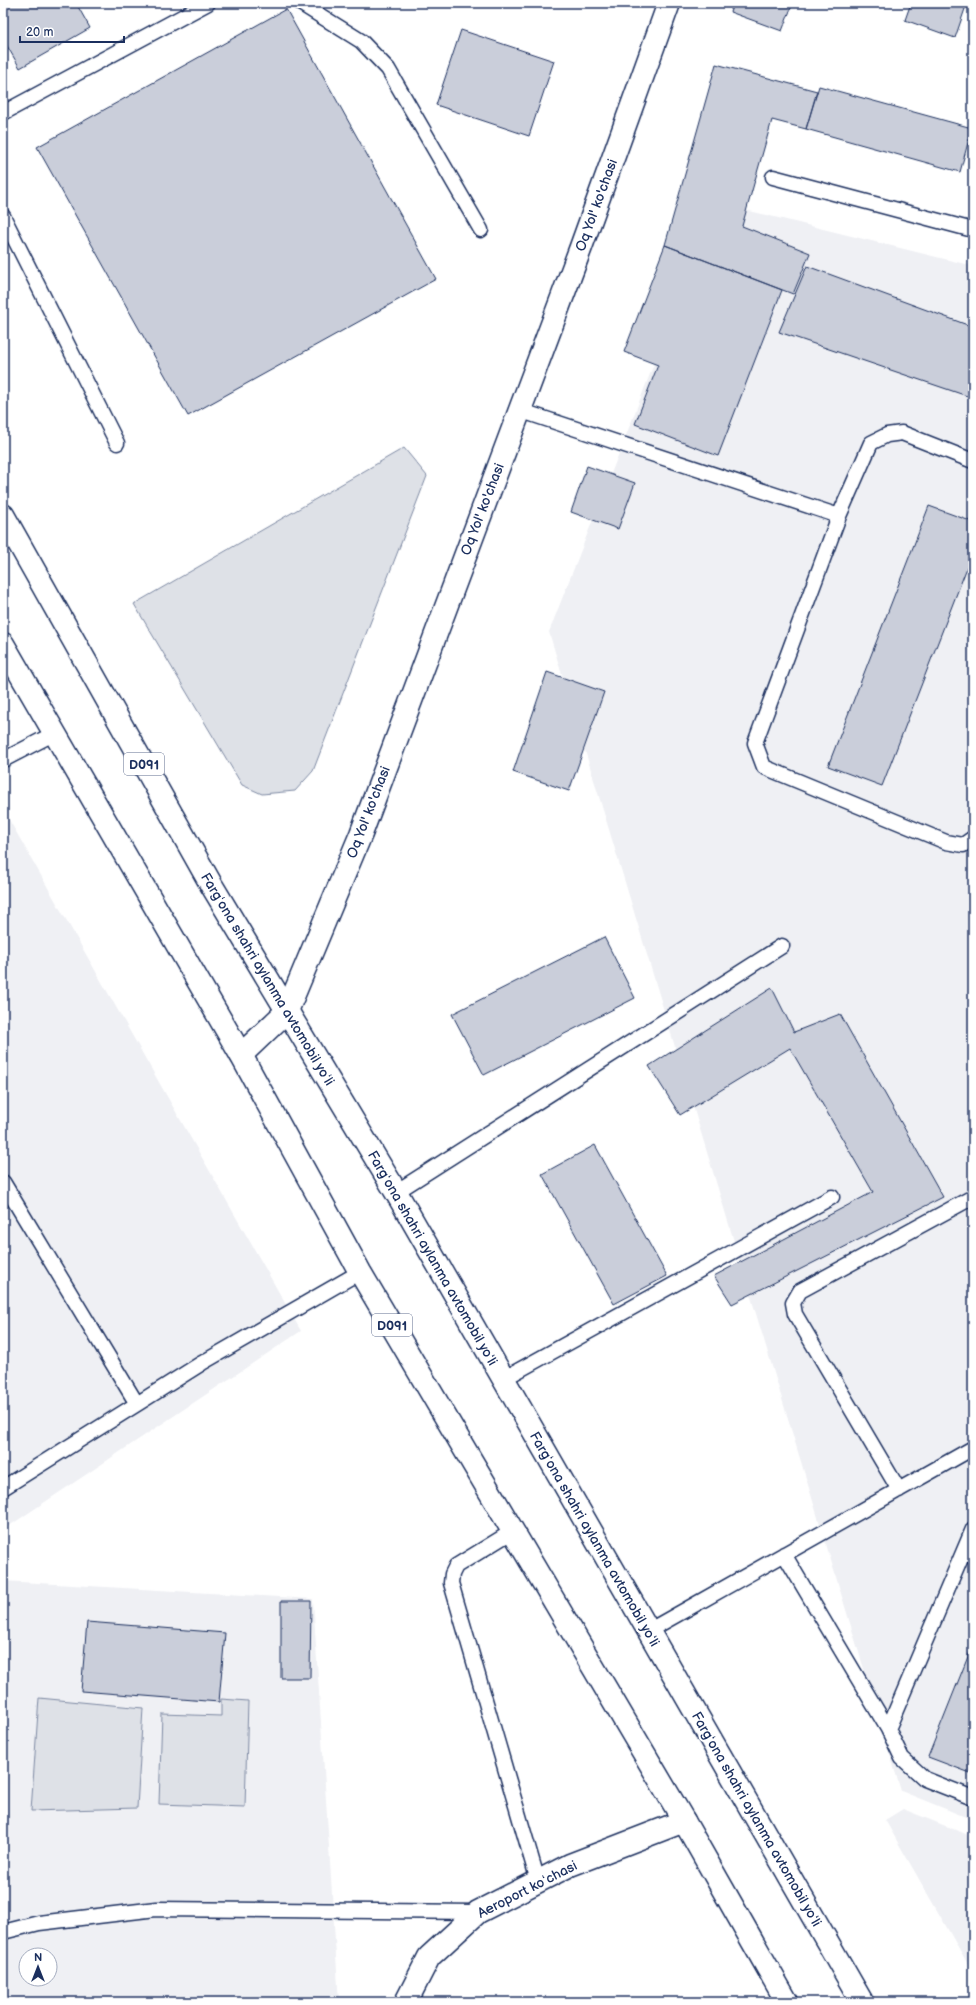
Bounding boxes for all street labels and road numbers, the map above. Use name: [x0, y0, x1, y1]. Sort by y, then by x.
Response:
street label: Oq Yol' ko'chasi: [572, 157, 621, 254]
street label: Oq Yol' ko'chasi: [457, 461, 508, 558]
road number: D091: [124, 753, 164, 775]
street label: Oq Yol' ko'chasi: [343, 764, 394, 861]
street label: Fargʻona shahri aylanma avtomobil yoʻli: [197, 870, 338, 1089]
street label: Fargʻona shahri aylanma avtomobil yoʻli: [364, 1148, 501, 1369]
road number: D091: [372, 1314, 412, 1336]
street label: Fargʻona shahri aylanma avtomobil yoʻli: [526, 1429, 663, 1650]
street label: Fargʻona shahri aylanma avtomobil yoʻli: [688, 1709, 825, 1930]
street label: Aeroport koʻchasi: [475, 1857, 580, 1922]

